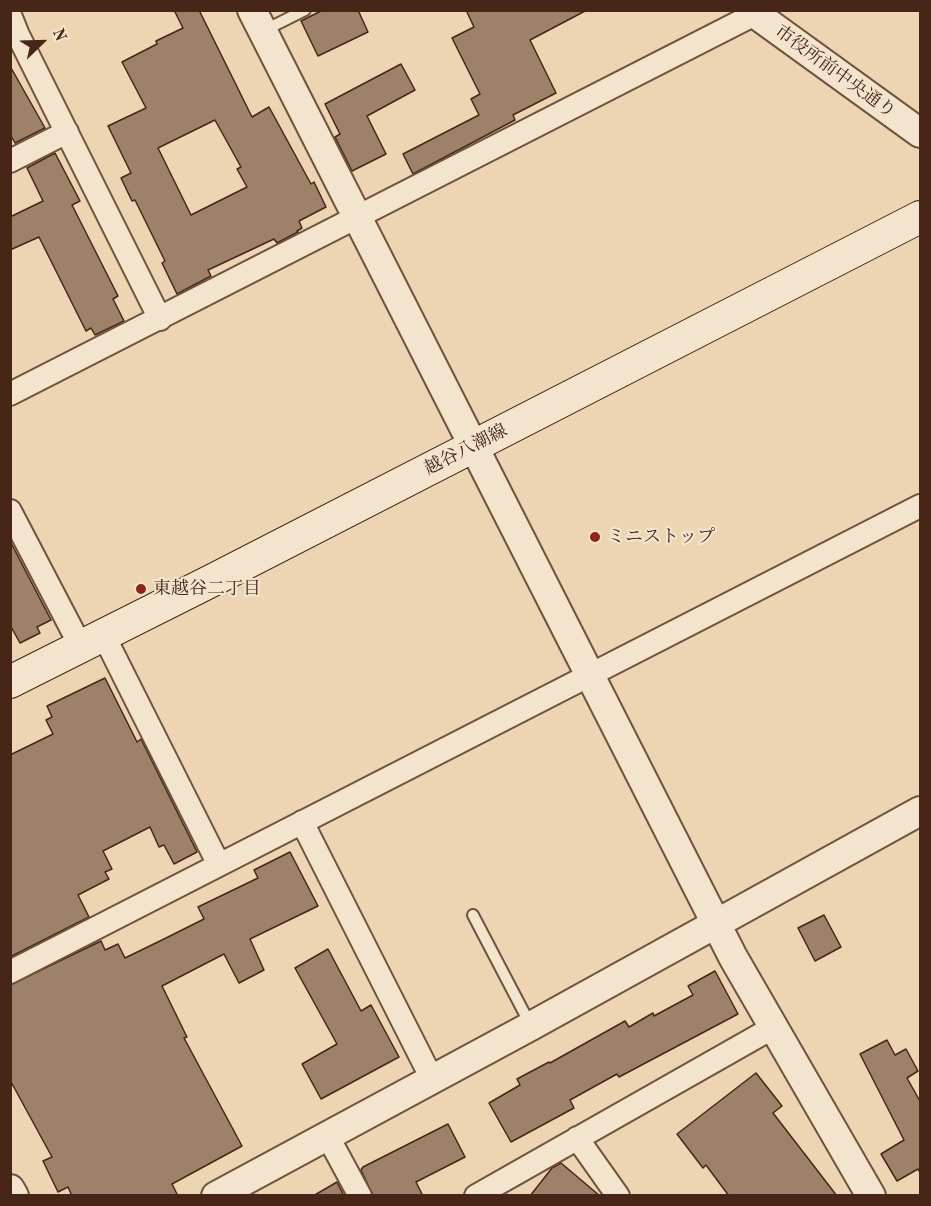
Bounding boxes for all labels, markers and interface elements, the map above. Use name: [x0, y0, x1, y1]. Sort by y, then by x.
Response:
north arrow: [12, 12, 72, 72]
street label: 市役所前中央通り: [770, 21, 900, 123]
text: N: [49, 26, 68, 44]
street label: 越谷八潮線: [421, 420, 511, 480]
place label: ミニストップ: [607, 526, 715, 548]
marker: ミニストップ: [588, 530, 602, 544]
place label: 東越谷二丁目: [153, 578, 261, 600]
marker: 東越谷二丁目: [134, 582, 148, 596]

